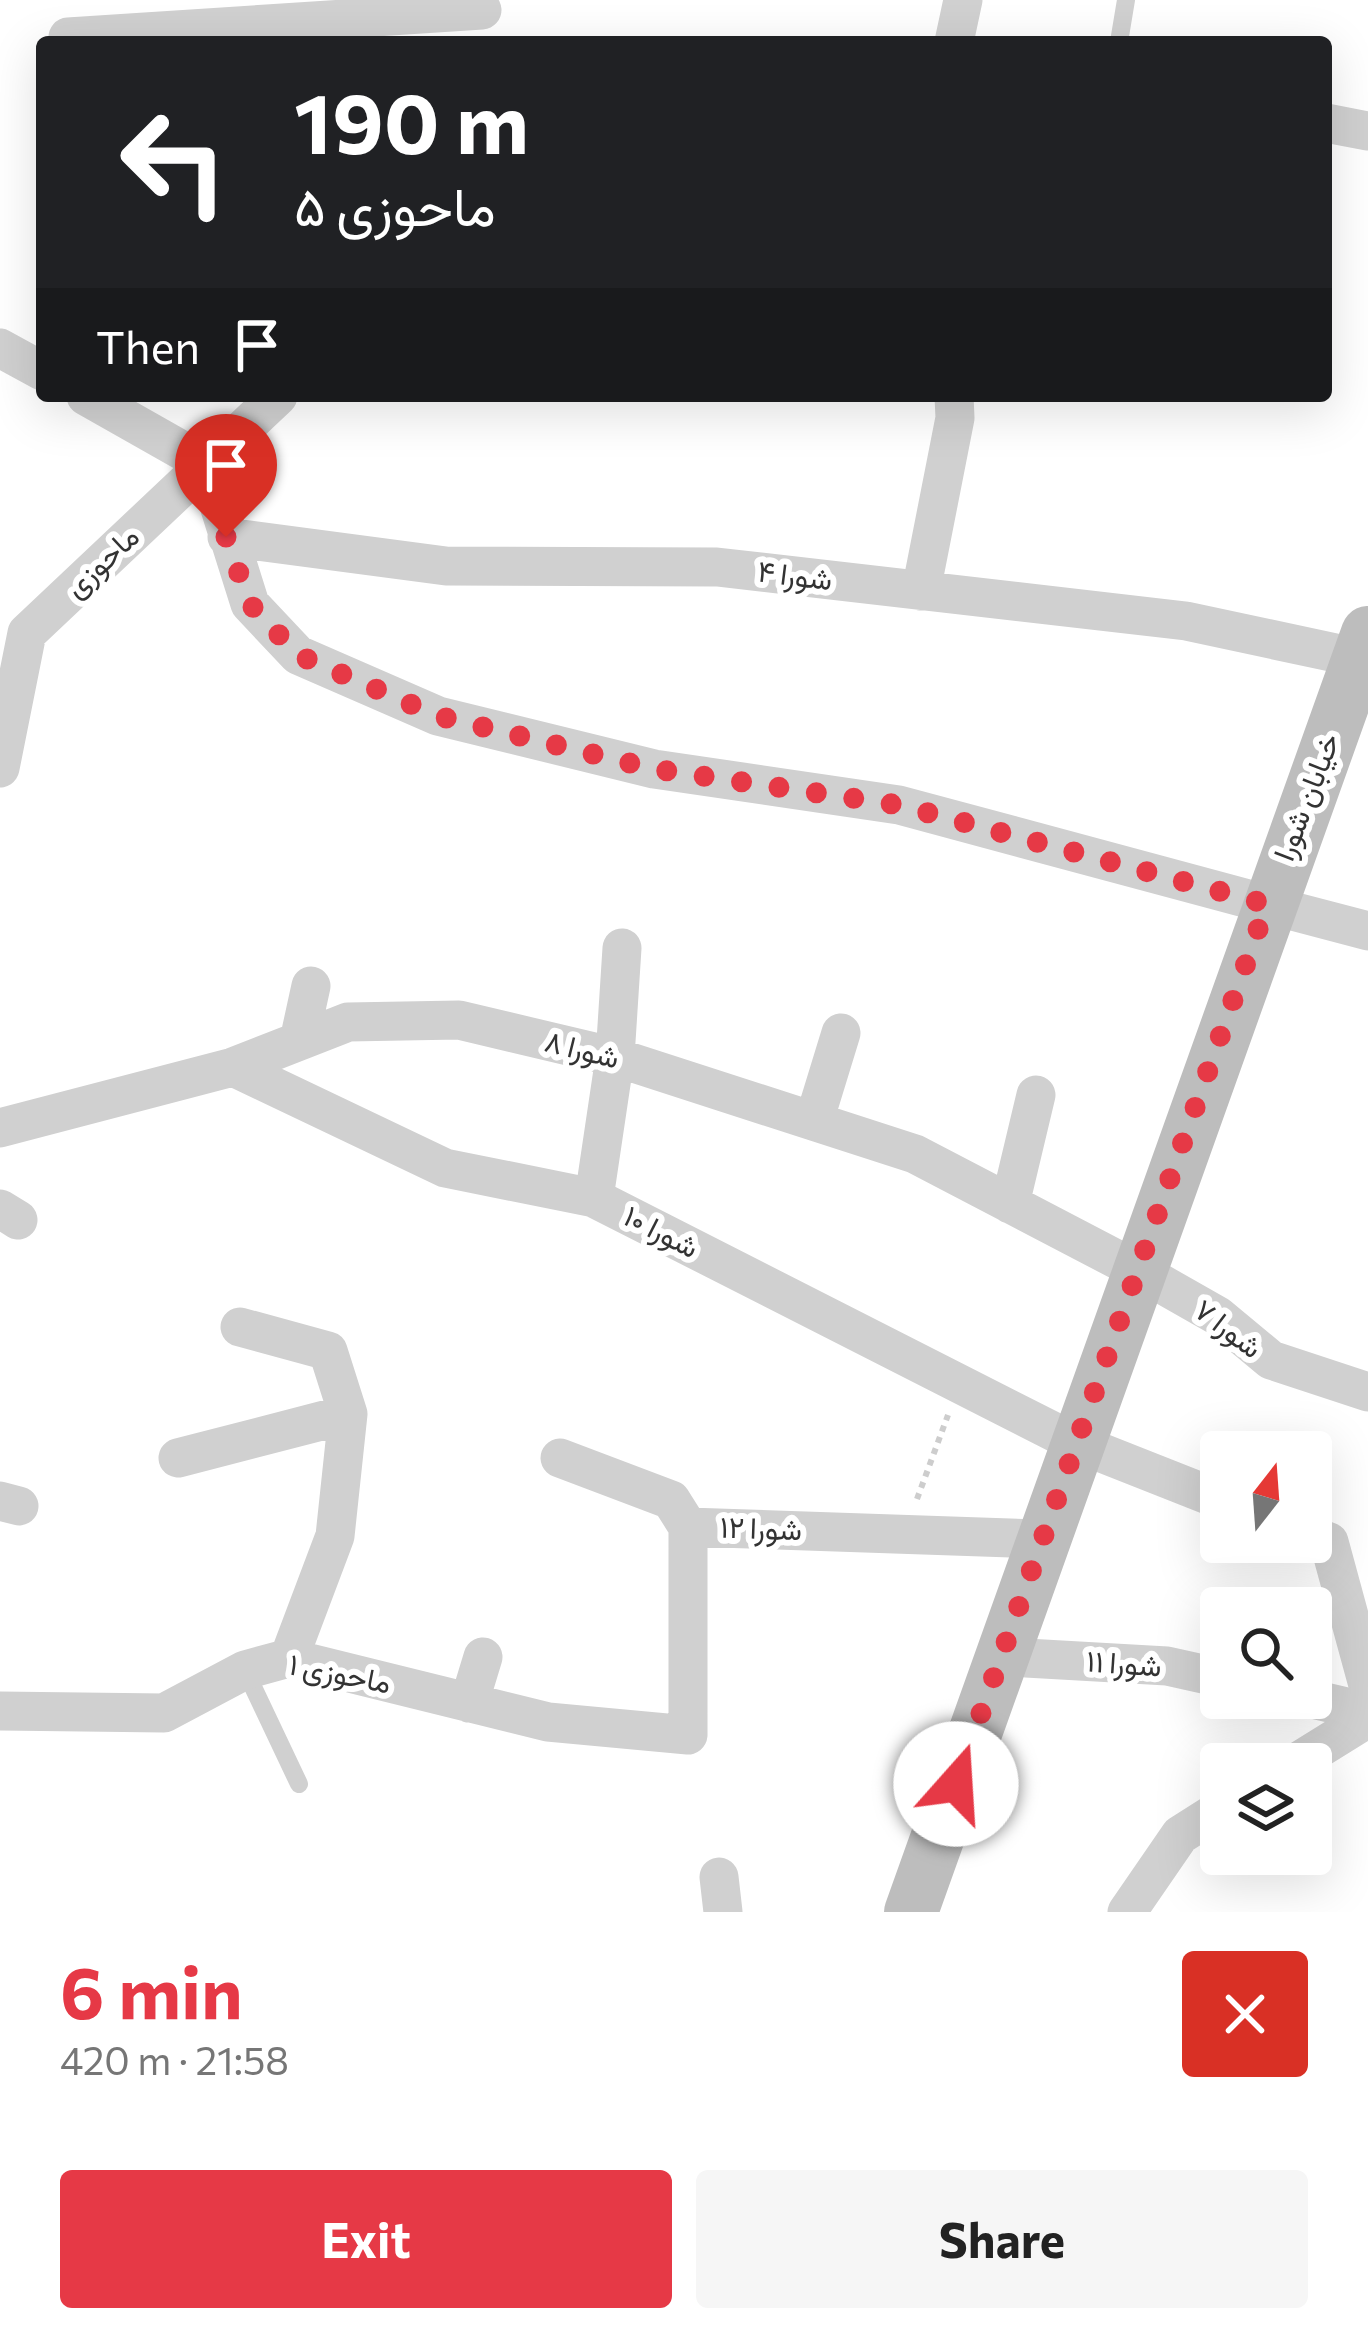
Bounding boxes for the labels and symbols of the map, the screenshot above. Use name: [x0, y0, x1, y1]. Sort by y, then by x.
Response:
pin: [175, 414, 277, 537]
street label: ماحوزی: [55, 516, 147, 605]
street label: شورا ۴: [756, 551, 835, 598]
street label: خیابان شورا: [1263, 727, 1348, 866]
street label: شورا ۸: [541, 1020, 624, 1077]
street label: شورا ۱۰: [618, 1195, 706, 1266]
street label: شورا ۷: [1187, 1289, 1271, 1366]
north arrow: [1200, 1431, 1332, 1563]
street label: شورا ۱۲: [719, 1507, 803, 1548]
street label: شورا ۱۱: [1085, 1640, 1163, 1685]
street label: ماحوزی ۱: [286, 1644, 395, 1702]
position arrow: [893, 1721, 1019, 1847]

